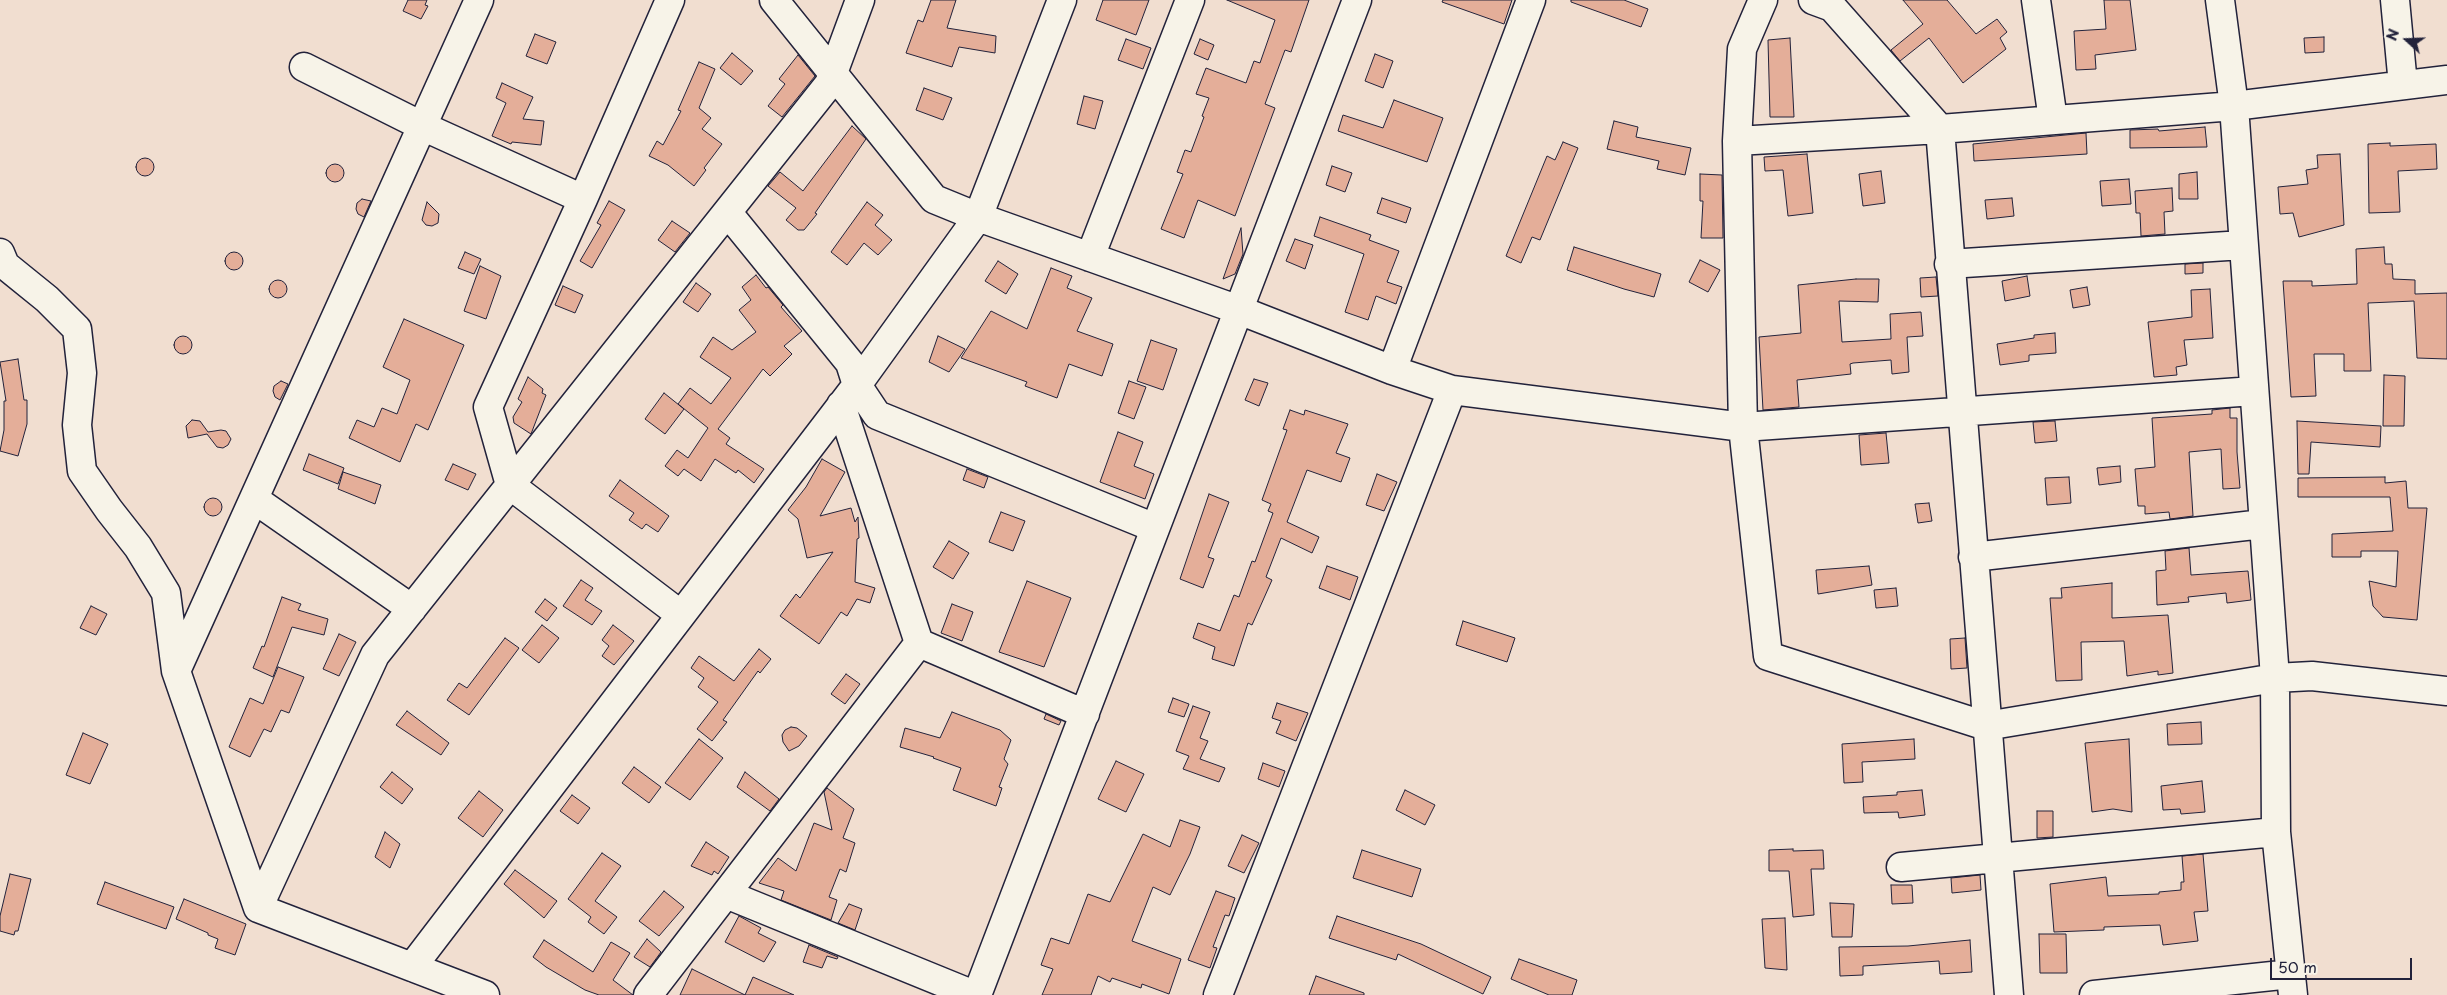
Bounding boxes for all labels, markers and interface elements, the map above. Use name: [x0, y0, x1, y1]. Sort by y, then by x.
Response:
north arrow: [2382, 15, 2432, 65]
text: N: [2381, 26, 2404, 44]
scale bar: [2272, 948, 2414, 980]
text: 50 m: [2278, 955, 2317, 978]

